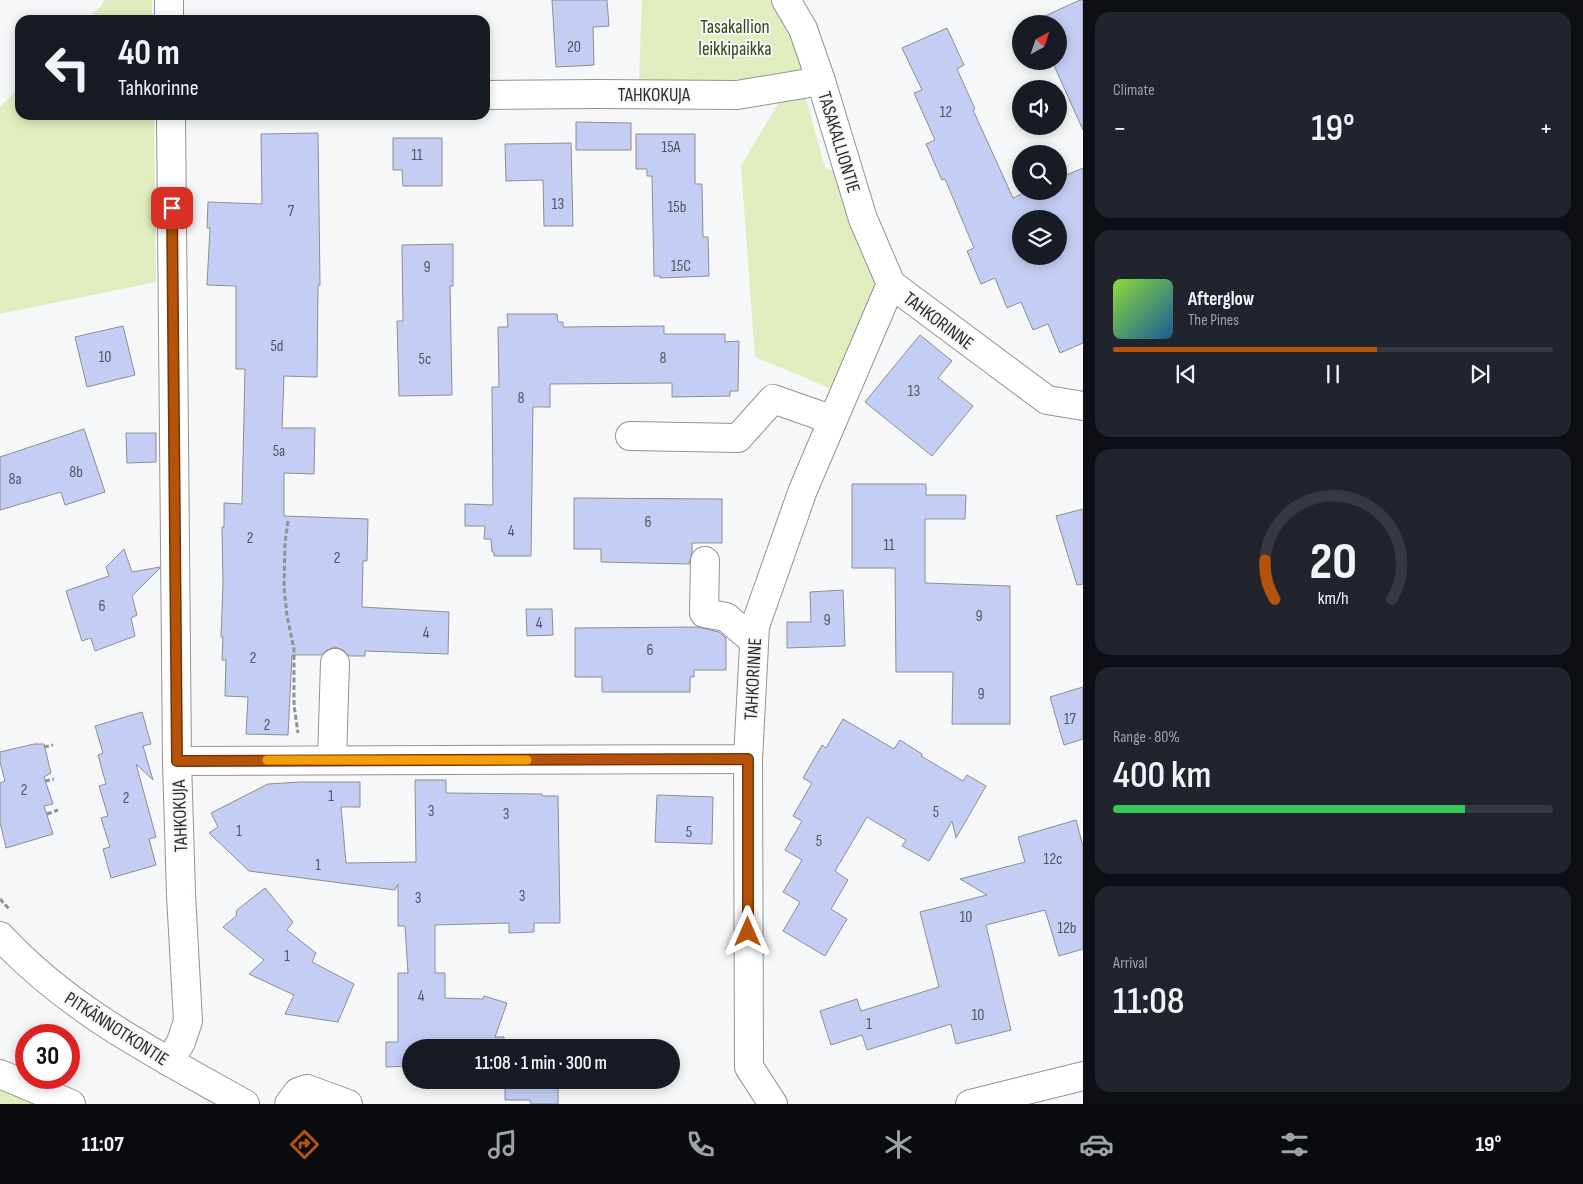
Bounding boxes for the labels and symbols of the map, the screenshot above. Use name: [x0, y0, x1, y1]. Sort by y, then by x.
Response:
north arrow: [1012, 15, 1068, 70]
park label: Tasakallion leikkipaikka: [698, 16, 772, 61]
house number: 20: [567, 38, 581, 57]
street label: TAHKOKUJA: [618, 84, 691, 107]
street label: TASAKALLIONTIE: [812, 89, 865, 196]
house number: 12: [940, 103, 952, 122]
house number: 15A: [662, 138, 681, 157]
house number: 11: [411, 146, 423, 165]
pin: [151, 187, 193, 229]
house number: 13: [552, 195, 564, 214]
house number: 15b: [668, 198, 686, 217]
house number: 7: [288, 202, 295, 221]
house number: 15C: [671, 257, 691, 276]
house number: 9: [423, 258, 431, 277]
street label: TAHKORINNE: [898, 287, 978, 355]
house number: 5d: [270, 337, 284, 356]
house number: 10: [99, 348, 111, 367]
house number: 8: [659, 349, 667, 368]
house number: 5c: [419, 350, 431, 369]
house number: 13: [908, 382, 920, 401]
house number: 8: [517, 389, 525, 408]
house number: 5a: [273, 442, 285, 461]
house number: 8b: [69, 463, 83, 482]
house number: 8a: [8, 470, 22, 489]
house number: 6: [644, 513, 652, 532]
house number: 4: [508, 522, 515, 541]
house number: 2: [247, 529, 253, 548]
house number: 11: [883, 536, 895, 555]
house number: 2: [334, 549, 340, 568]
house number: 6: [98, 597, 106, 616]
house number: 9: [975, 607, 983, 626]
house number: 9: [823, 611, 831, 630]
house number: 4: [536, 614, 543, 633]
house number: 4: [423, 624, 430, 643]
street label: TAHKORINNE: [740, 637, 767, 721]
house number: 6: [646, 641, 654, 660]
house number: 2: [250, 649, 256, 668]
house number: 9: [977, 685, 985, 704]
house number: 17: [1064, 710, 1077, 729]
house number: 2: [264, 716, 270, 735]
street label: TAHKOKUJA: [168, 779, 193, 852]
house number: 2: [21, 781, 27, 800]
house number: 1: [328, 787, 334, 806]
house number: 2: [123, 789, 129, 808]
house number: 3: [428, 802, 434, 821]
house number: 5: [933, 803, 939, 822]
house number: 3: [503, 805, 509, 824]
house number: 1: [236, 822, 242, 841]
house number: 5: [686, 823, 692, 842]
house number: 5: [816, 832, 822, 851]
house number: 12c: [1044, 850, 1062, 869]
house number: 1: [315, 856, 321, 875]
house number: 3: [519, 887, 525, 906]
house number: 3: [415, 889, 421, 908]
position arrow: [721, 905, 773, 957]
house number: 10: [960, 908, 972, 927]
house number: 12b: [1057, 919, 1077, 938]
house number: 1: [284, 947, 290, 966]
street label: PITKÄNNOTKONTIE: [60, 987, 172, 1071]
house number: 4: [418, 987, 425, 1006]
house number: 10: [972, 1006, 984, 1025]
house number: 1: [866, 1015, 872, 1034]
speed limit sign: 30: [15, 1024, 80, 1089]

